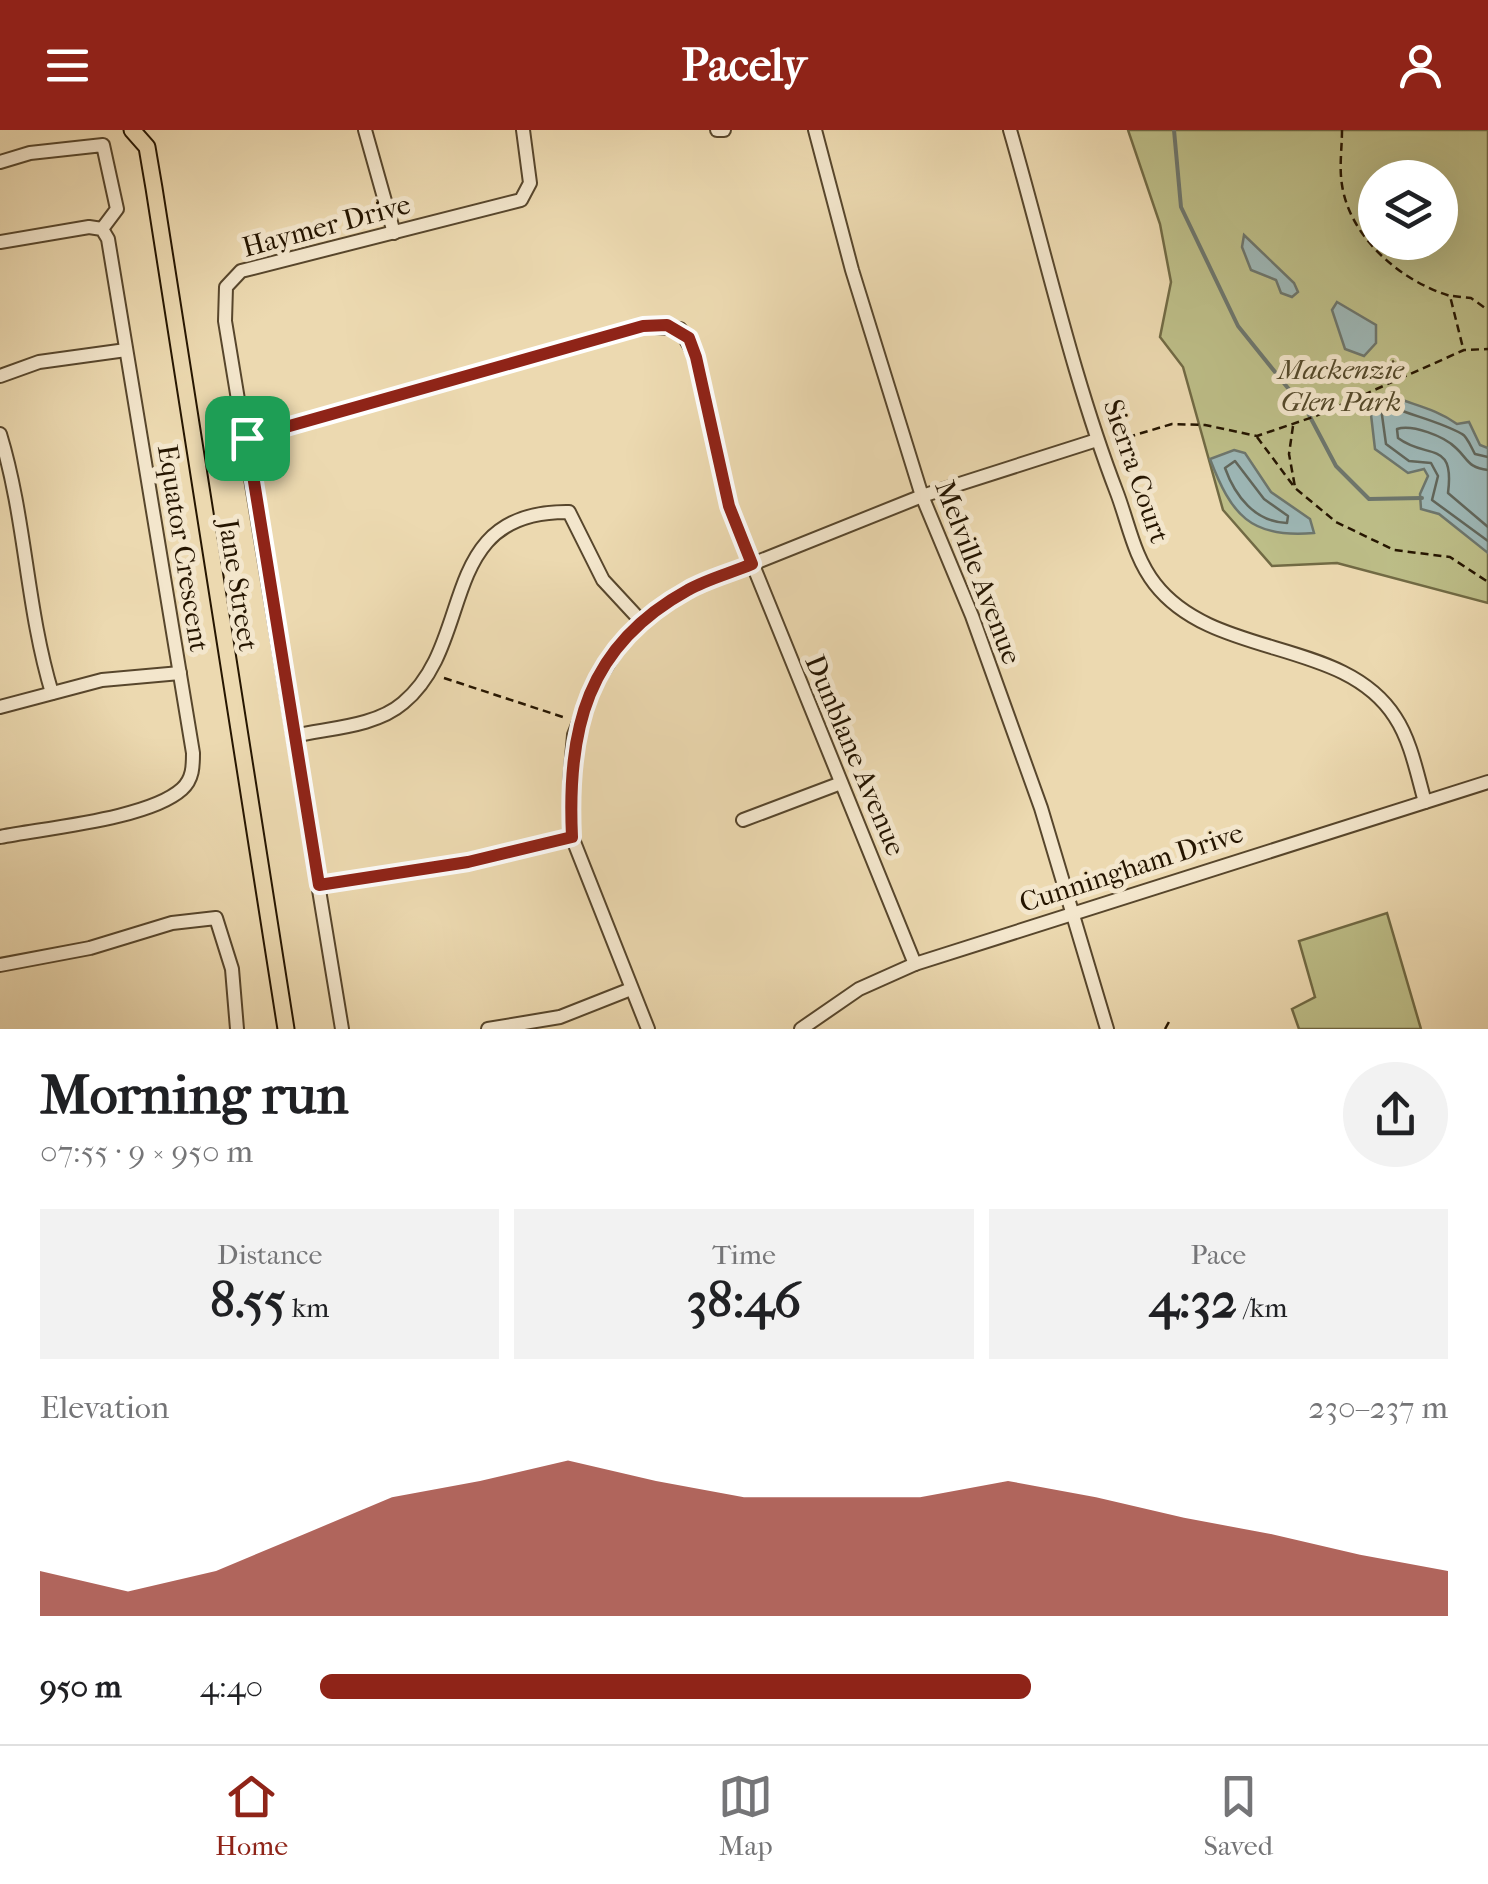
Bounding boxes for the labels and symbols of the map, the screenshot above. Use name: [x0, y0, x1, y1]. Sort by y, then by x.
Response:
street label: Haymer Drive: [238, 187, 414, 264]
park label: Mackenzie Glen Park: [1276, 353, 1405, 418]
street label: Sierra Court: [1097, 395, 1177, 547]
pin: [205, 396, 290, 481]
street label: Equator Crescent: [151, 442, 216, 654]
street label: Melville Avenue: [928, 476, 1029, 669]
street label: Jane Street: [212, 515, 265, 653]
street label: Dunblane Avenue: [798, 650, 913, 861]
street label: Cunningham Drive: [1015, 816, 1247, 919]

